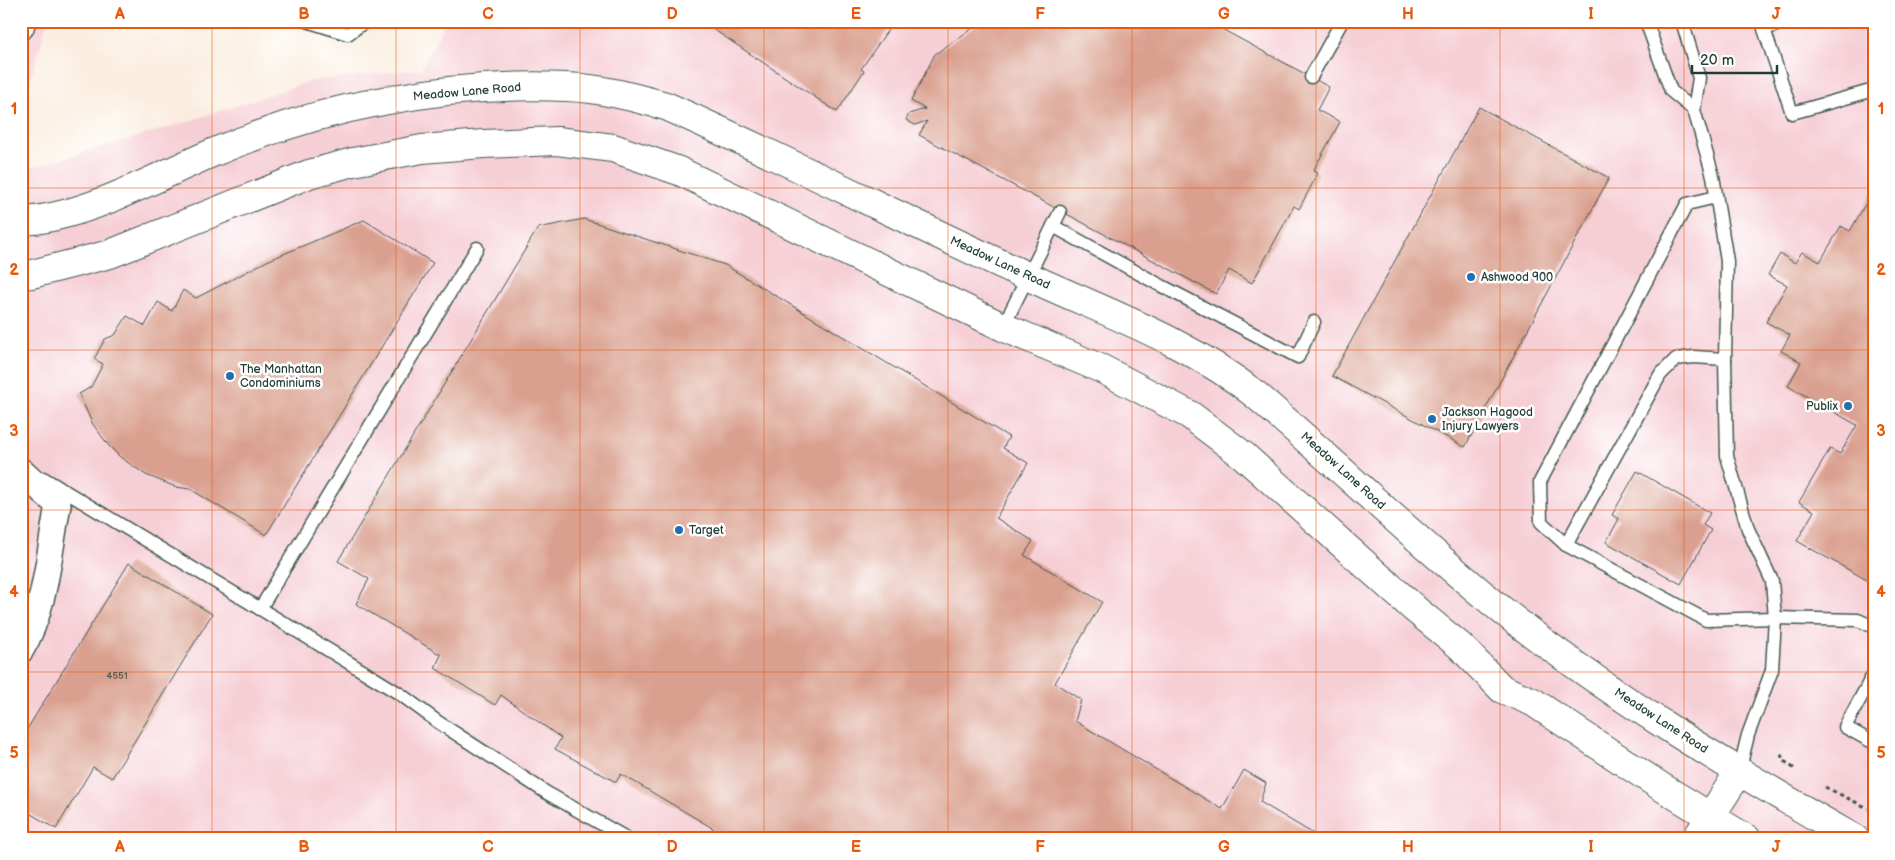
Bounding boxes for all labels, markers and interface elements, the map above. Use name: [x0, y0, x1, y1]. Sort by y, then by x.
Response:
text: A: [114, 5, 125, 24]
text: B: [298, 5, 310, 24]
text: C: [482, 5, 494, 24]
text: D: [666, 5, 678, 24]
text: E: [851, 5, 861, 24]
text: F: [1035, 5, 1045, 24]
text: G: [1218, 5, 1230, 24]
text: H: [1402, 5, 1414, 24]
text: I: [1588, 5, 1594, 24]
text: J: [1772, 5, 1781, 24]
scale bar: [1692, 42, 1778, 74]
text: 20 m: [1700, 51, 1734, 70]
street label: Meadow Lane Road: [412, 80, 522, 104]
text: 1: [11, 100, 17, 119]
text: 1: [1878, 100, 1884, 119]
street label: Meadow Lane Road: [948, 233, 1053, 293]
text: 2: [9, 261, 19, 280]
text: 2: [1876, 261, 1886, 280]
place label: Ashwood 900: [1481, 270, 1553, 285]
marker: Ashwood 900: [1465, 271, 1477, 283]
place label: The Manhattan Condominiums: [240, 362, 322, 391]
marker: The Manhattan Condominiums: [224, 370, 236, 382]
place label: Publix: [1806, 399, 1838, 414]
marker: Publix: [1842, 400, 1854, 412]
place label: Jackson Hagood Injury Lawyers: [1442, 405, 1533, 434]
marker: Jackson Hagood Injury Lawyers: [1426, 413, 1438, 425]
text: 3: [9, 422, 19, 441]
text: 3: [1876, 422, 1886, 441]
street label: Meadow Lane Road: [1298, 429, 1388, 513]
place label: Target: [689, 523, 724, 538]
marker: Target: [673, 524, 685, 536]
text: 4: [9, 583, 19, 602]
text: 4: [1876, 583, 1886, 602]
house number: 4551: [106, 670, 128, 682]
street label: Meadow Lane Road: [1611, 685, 1711, 757]
text: 5: [9, 744, 19, 763]
text: 5: [1876, 744, 1886, 763]
text: A: [114, 838, 125, 857]
text: B: [298, 838, 310, 857]
text: C: [482, 838, 494, 857]
text: D: [666, 838, 678, 857]
text: E: [851, 838, 861, 857]
text: F: [1035, 838, 1045, 857]
text: G: [1218, 838, 1230, 857]
text: H: [1402, 838, 1414, 857]
text: I: [1588, 838, 1594, 857]
text: J: [1772, 838, 1781, 857]

